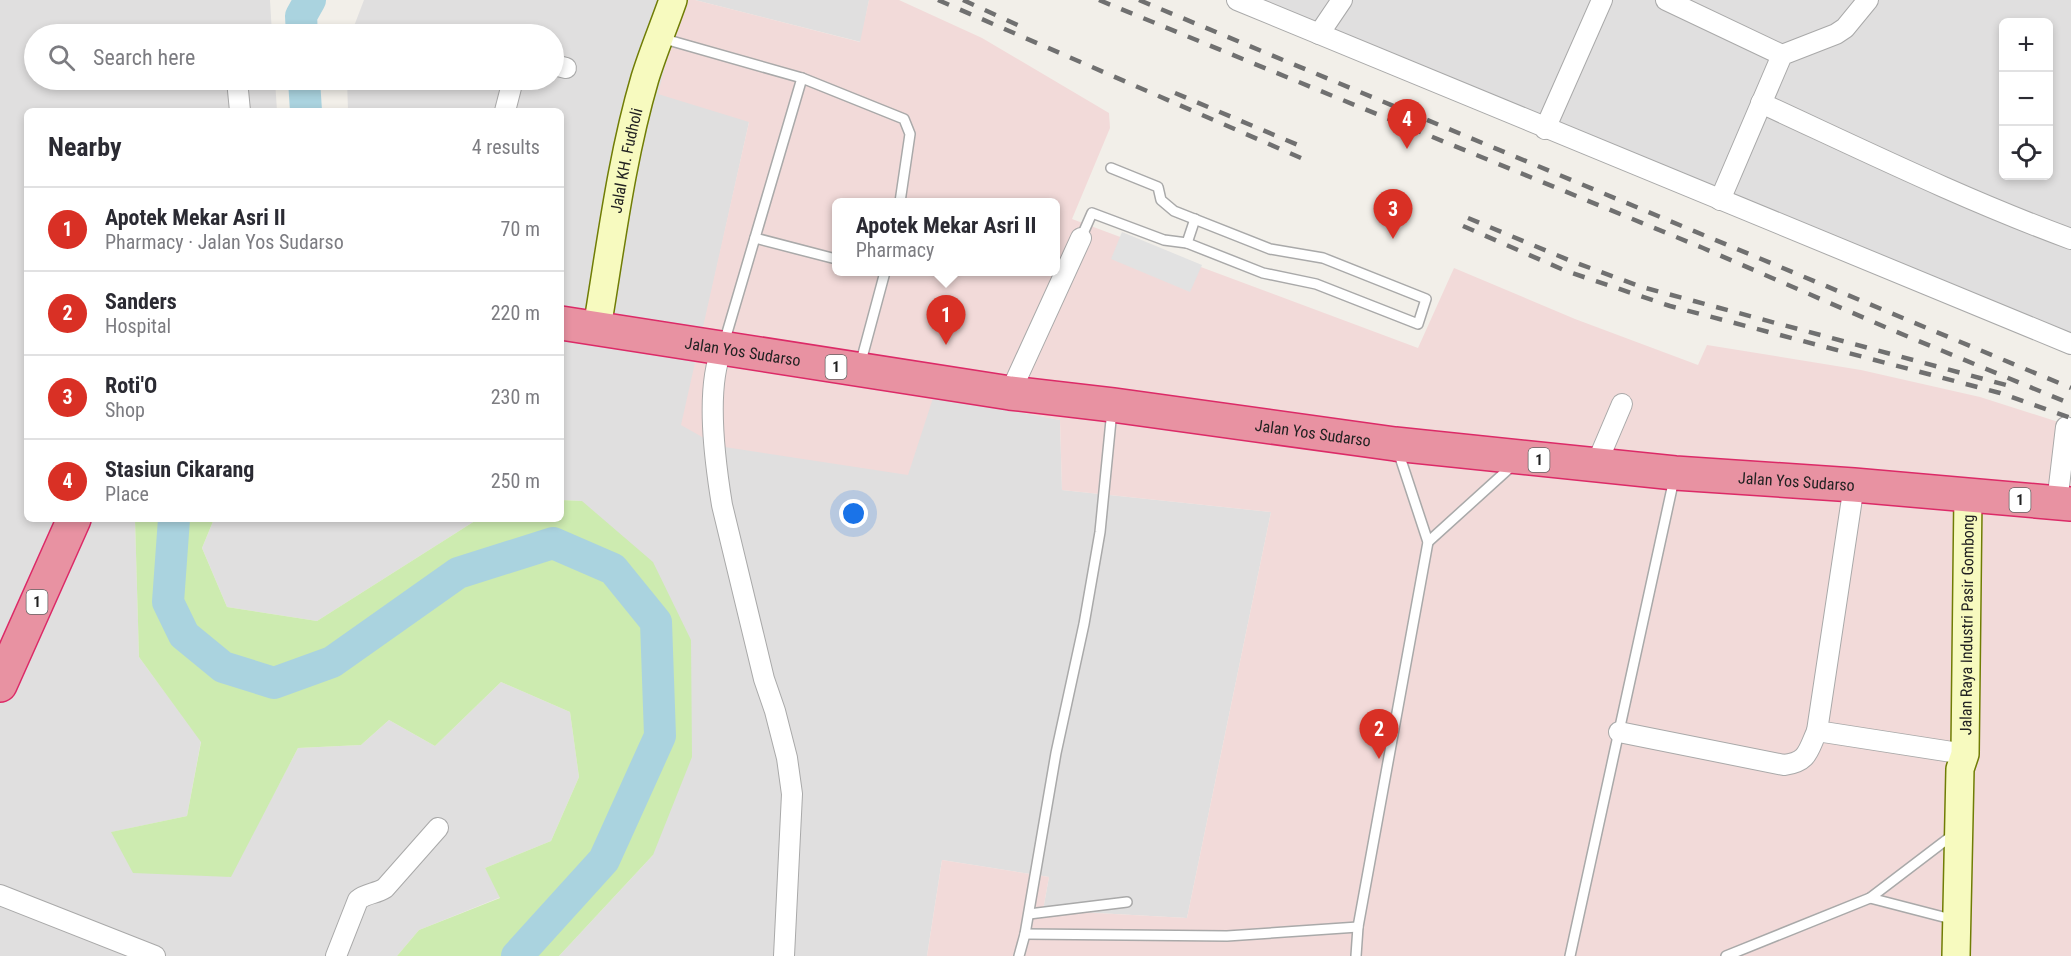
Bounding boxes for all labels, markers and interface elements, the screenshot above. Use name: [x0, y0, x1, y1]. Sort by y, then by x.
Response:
map controls: [1999, 18, 2053, 180]
button: +: [1999, 18, 2053, 72]
search box: [24, 24, 564, 90]
icon: search: [45, 41, 78, 74]
text: Search here: [93, 45, 195, 70]
button: −: [1999, 72, 2053, 126]
pin: 4: [1388, 100, 1426, 149]
street label: Jalal KH. Fudholi: [606, 106, 646, 215]
button: locate: [1999, 126, 2053, 180]
text: Nearby: [48, 132, 122, 162]
text: 4 results: [472, 135, 540, 159]
pin: 3: [1374, 190, 1412, 239]
popup: [832, 198, 1060, 276]
text: Apotek Mekar Asri II: [105, 205, 286, 230]
text: Apotek Mekar Asri II: [856, 213, 1036, 238]
text: 1: [62, 217, 73, 241]
text: 70 m: [501, 217, 540, 241]
text: Pharmacy · Jalan Yos Sudarso: [105, 230, 344, 254]
text: Pharmacy: [856, 238, 934, 262]
text: Sanders: [105, 289, 177, 314]
pin: 1: [926, 296, 966, 345]
text: 2: [62, 301, 73, 325]
text: 220 m: [491, 301, 540, 325]
text: Hospital: [105, 314, 171, 338]
street label: Jalan Yos Sudarso: [684, 333, 802, 370]
road number: 1: [826, 355, 846, 379]
text: Roti'O: [105, 373, 157, 398]
text: 3: [62, 385, 73, 409]
text: 230 m: [491, 385, 540, 409]
text: Shop: [105, 398, 145, 422]
street label: Jalan Yos Sudarso: [1254, 415, 1372, 450]
road number: 1: [1528, 448, 1550, 472]
text: Stasiun Cikarang: [105, 457, 254, 482]
street label: Jalan Yos Sudarso: [1737, 468, 1855, 495]
text: 4: [62, 469, 73, 493]
text: 250 m: [491, 469, 540, 493]
text: Place: [105, 482, 149, 506]
road number: 1: [2010, 488, 2030, 512]
your location: [839, 499, 868, 528]
street label: Jalan Raya Industri Pasir Gombong: [1956, 514, 1977, 735]
road number: 1: [26, 590, 48, 614]
pin: 2: [1360, 710, 1398, 759]

